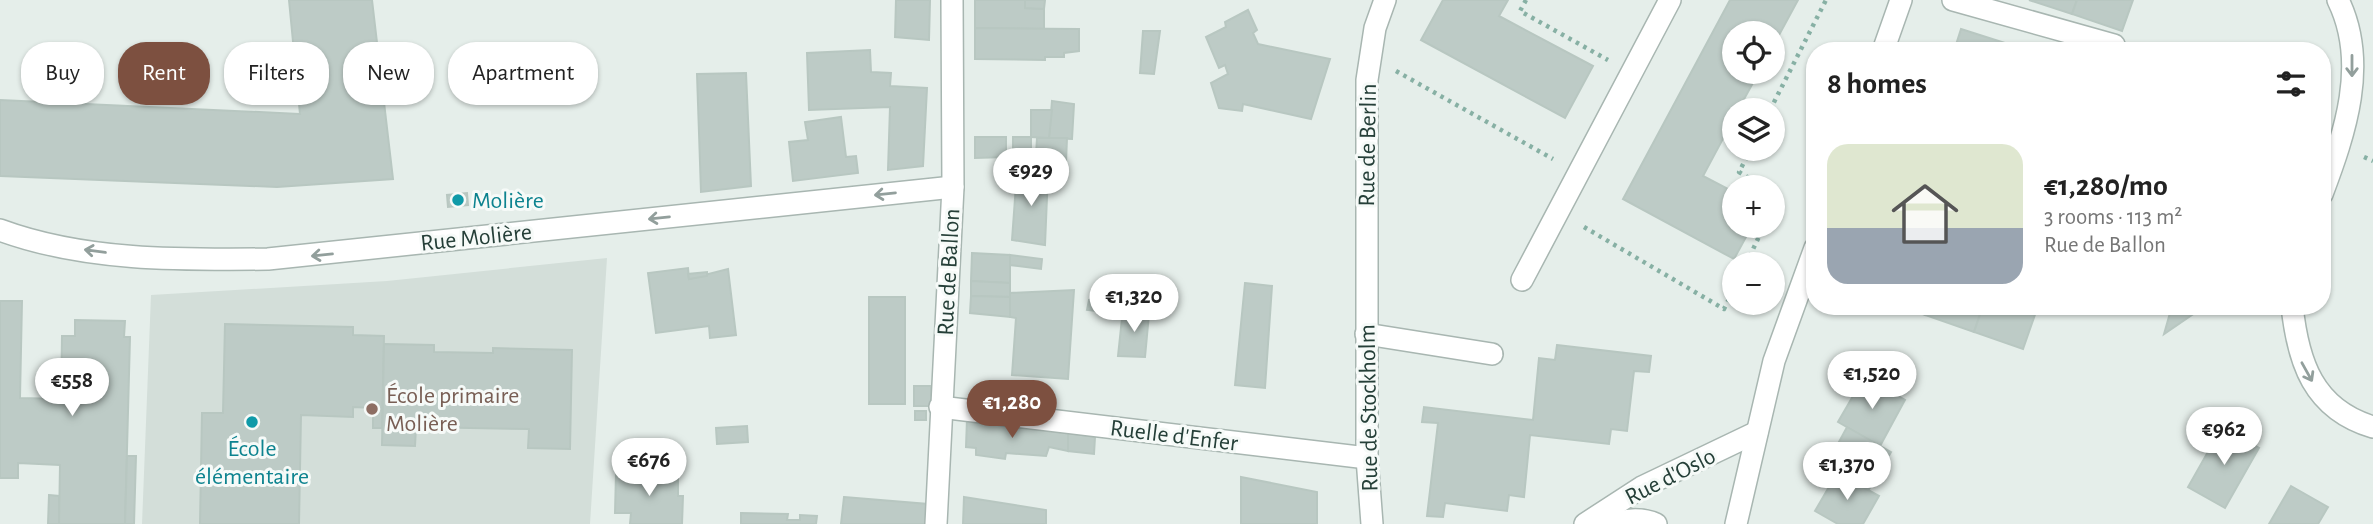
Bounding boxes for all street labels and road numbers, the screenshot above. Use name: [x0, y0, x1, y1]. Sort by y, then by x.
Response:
street label: Rue de Berlin: [1355, 83, 1381, 207]
street label: Rue de Ballon: [934, 208, 964, 336]
street label: Rue Molière: [419, 220, 533, 256]
street label: Rue de Stockholm: [1356, 324, 1382, 492]
street label: Ruelle d'Enfer: [1109, 416, 1239, 456]
street label: Rue d'Oslo: [1621, 444, 1720, 510]

